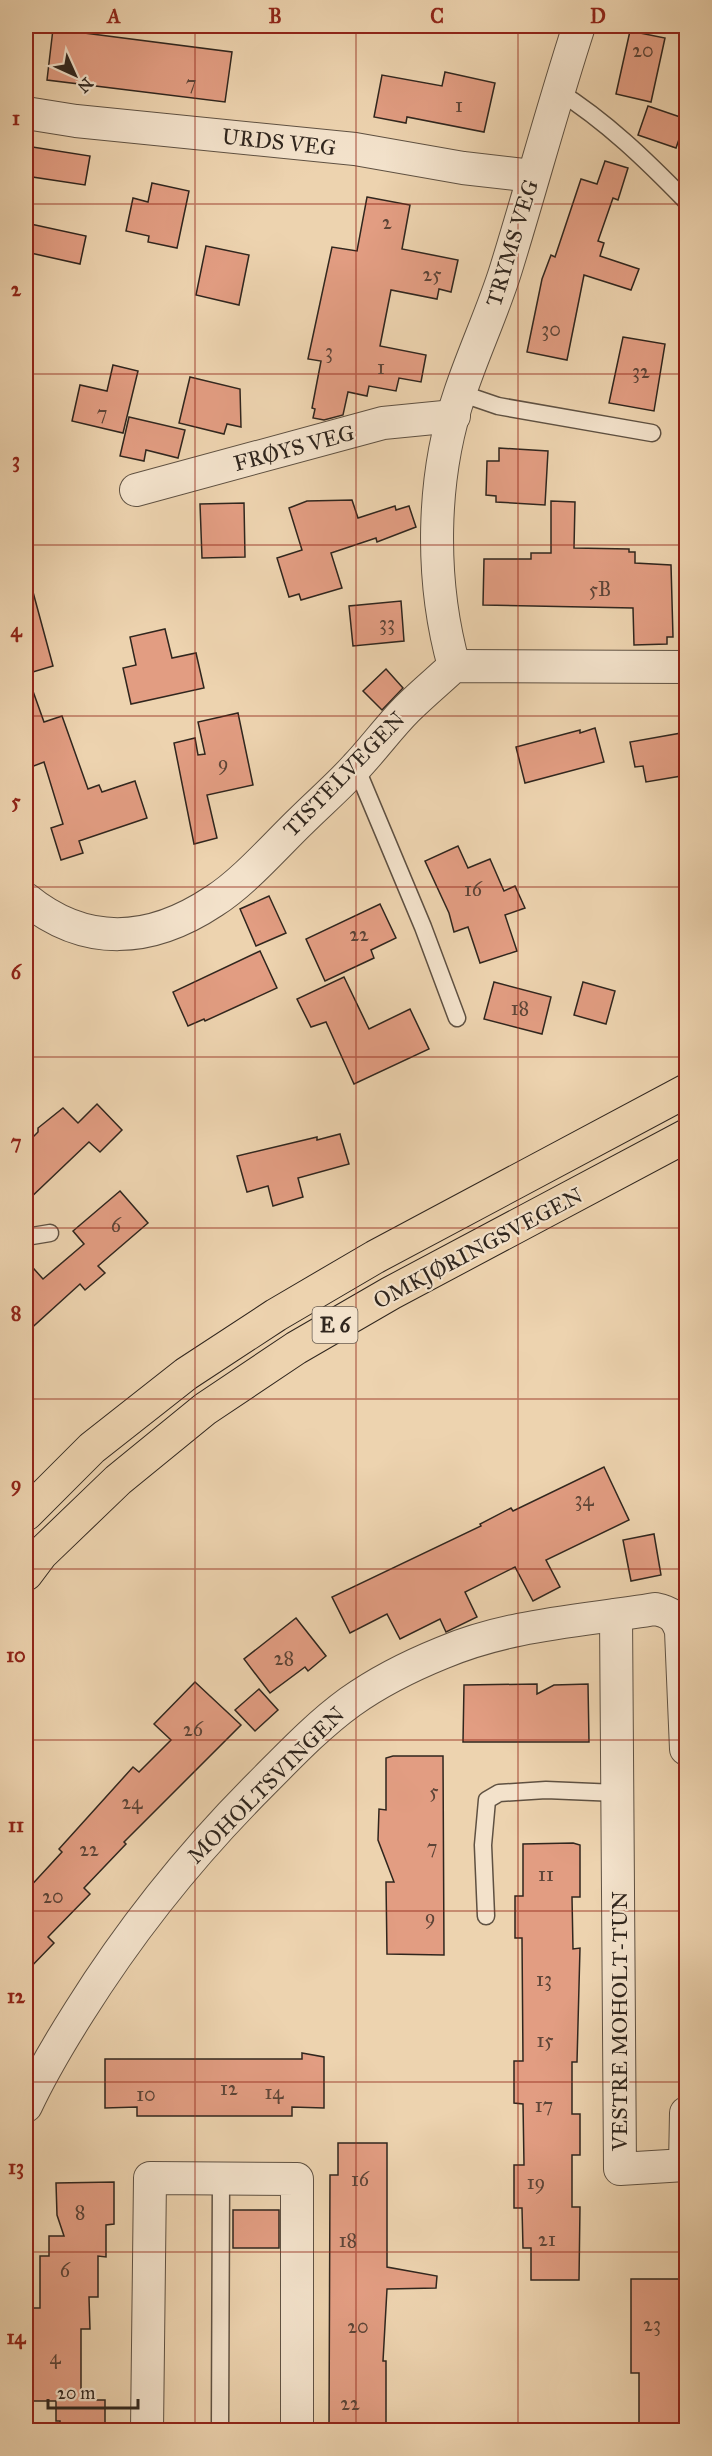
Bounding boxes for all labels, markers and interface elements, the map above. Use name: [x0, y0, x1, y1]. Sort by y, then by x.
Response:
text: A: [105, 4, 121, 28]
text: B: [268, 4, 282, 28]
text: C: [430, 4, 444, 28]
text: D: [590, 4, 606, 28]
house number: 20: [632, 38, 654, 62]
north arrow: [45, 45, 105, 105]
house number: 7: [186, 71, 196, 95]
text: N: [73, 74, 97, 97]
house number: 1: [455, 93, 463, 117]
text: 1: [12, 106, 20, 130]
street label: URDS VEG: [221, 123, 337, 161]
street label: TRYMS VEG: [480, 176, 544, 310]
house number: 2: [382, 210, 392, 234]
house number: 25: [422, 262, 442, 286]
text: 2: [11, 277, 22, 301]
house number: 30: [541, 317, 561, 341]
house number: 3: [325, 339, 333, 363]
house number: 1: [377, 355, 385, 379]
house number: 32: [632, 359, 650, 383]
house number: 7: [97, 401, 107, 425]
street label: FRØYS VEG: [231, 419, 357, 477]
text: 3: [12, 448, 20, 473]
house number: 5B: [589, 577, 611, 601]
house number: 33: [379, 611, 395, 635]
text: 4: [10, 618, 22, 643]
street label: TISTELVEGEN: [277, 705, 411, 842]
house number: 9: [218, 751, 228, 775]
text: 5: [11, 789, 21, 813]
house number: 16: [464, 877, 483, 901]
house number: 22: [349, 922, 369, 946]
text: 6: [11, 960, 23, 984]
house number: 18: [511, 996, 529, 1020]
text: 7: [11, 1130, 22, 1154]
street label: OMKJØRINGSVEGEN: [369, 1181, 588, 1315]
house number: 6: [111, 1213, 122, 1237]
text: 8: [11, 1301, 21, 1325]
road number: E 6: [312, 1307, 358, 1343]
text: 9: [11, 1472, 21, 1497]
house number: 34: [574, 1487, 594, 1511]
text: 10: [6, 1643, 26, 1667]
house number: 28: [274, 1646, 294, 1670]
street label: MOHOLTSVINGEN: [182, 1701, 350, 1869]
house number: 26: [183, 1717, 204, 1741]
house number: 5: [429, 1779, 439, 1803]
house number: 24: [121, 1790, 143, 1814]
text: 11: [8, 1813, 24, 1837]
house number: 7: [427, 1835, 437, 1859]
house number: 22: [79, 1837, 99, 1861]
house number: 11: [538, 1862, 554, 1886]
house number: 20: [42, 1884, 64, 1908]
street label: VESTRE MOHOLT-TUN: [606, 1891, 633, 2152]
house number: 9: [425, 1905, 435, 1929]
house number: 13: [536, 1967, 552, 1991]
text: 12: [7, 1984, 26, 2008]
house number: 15: [536, 2028, 554, 2052]
house number: 12: [220, 2076, 238, 2100]
house number: 14: [264, 2080, 284, 2104]
house number: 10: [136, 2082, 156, 2106]
house number: 17: [535, 2093, 553, 2117]
text: 13: [8, 2155, 24, 2180]
house number: 16: [351, 2167, 370, 2191]
house number: 19: [527, 2170, 545, 2194]
house number: 8: [75, 2200, 85, 2224]
house number: 21: [538, 2227, 556, 2251]
house number: 18: [339, 2228, 357, 2252]
house number: 6: [60, 2258, 71, 2282]
house number: 23: [643, 2312, 661, 2336]
house number: 20: [347, 2314, 369, 2338]
text: 14: [6, 2325, 26, 2350]
house number: 4: [49, 2345, 61, 2369]
scale bar: [48, 2372, 138, 2410]
text: 20 m: [57, 2382, 95, 2404]
house number: 22: [340, 2391, 360, 2415]

